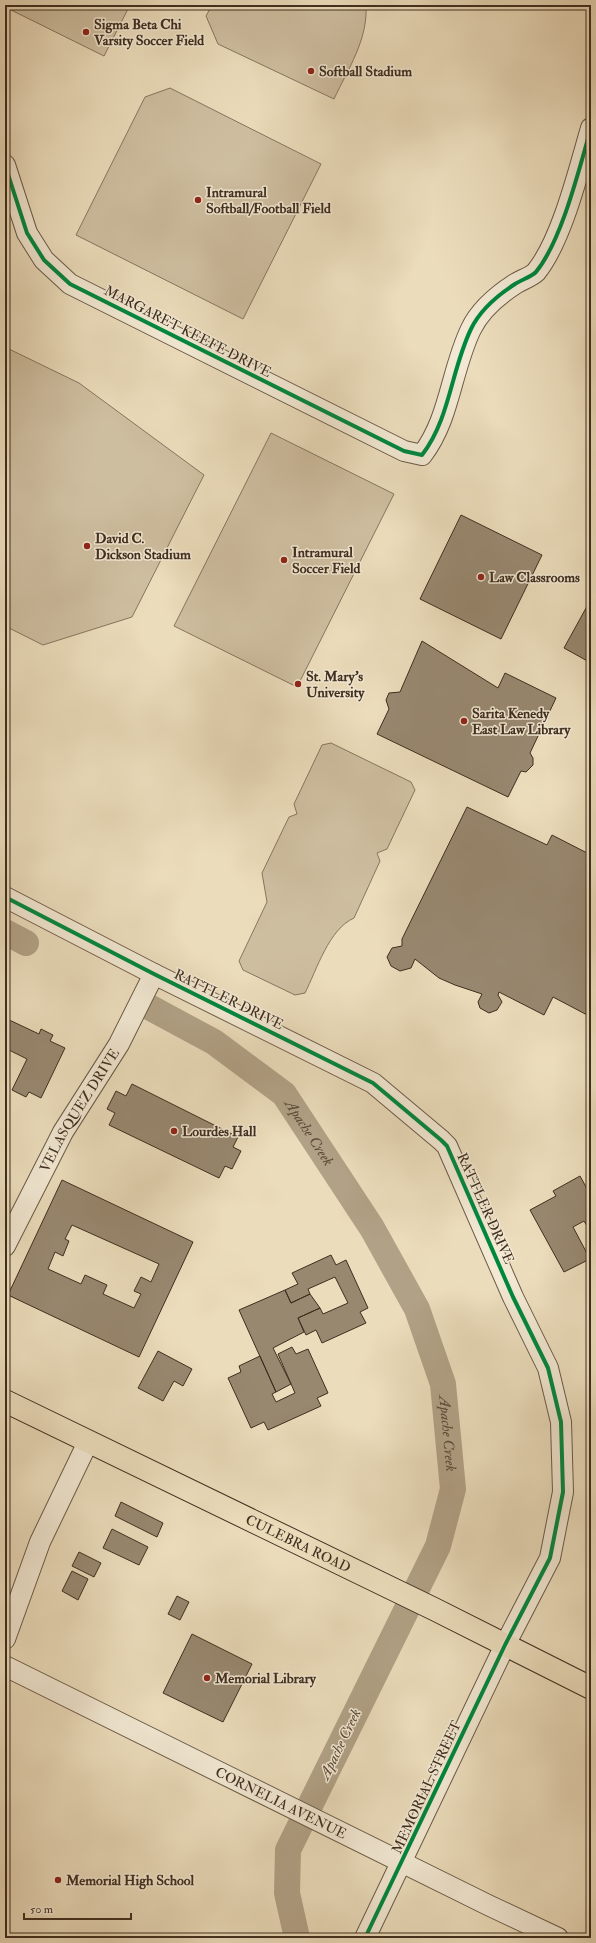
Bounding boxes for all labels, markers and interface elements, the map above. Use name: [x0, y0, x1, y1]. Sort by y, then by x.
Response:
place label: Sigma Beta Chi Varsity Soccer Field: [93, 16, 204, 50]
marker: Sigma Beta Chi Varsity Soccer Field: [81, 27, 91, 37]
place label: Softball Stadium: [319, 63, 412, 80]
marker: Softball Stadium: [306, 66, 316, 76]
place label: Intramural Softball/Football Field: [206, 184, 331, 217]
marker: Intramural Softball/Football Field: [193, 195, 203, 205]
street label: MARGARET KEEFE DRIVE: [102, 282, 274, 381]
place label: David C. Dickson Stadium: [95, 530, 191, 563]
marker: David C. Dickson Stadium: [82, 541, 92, 551]
place label: Intramural Soccer Field: [292, 544, 361, 577]
marker: Intramural Soccer Field: [279, 555, 289, 565]
place label: Law Classrooms: [489, 569, 580, 586]
marker: Law Classrooms: [476, 572, 486, 582]
place label: St. Mary's University: [306, 668, 365, 702]
marker: St. Mary's University: [293, 679, 303, 689]
place label: Sarita Kenedy East Law Library: [472, 705, 571, 739]
marker: Sarita Kenedy East Law Library: [459, 716, 469, 726]
street label: RATTLER DRIVE: [171, 966, 286, 1033]
street label: VELASQUEZ DRIVE: [36, 1045, 123, 1175]
water label: Apache Creek: [279, 1094, 338, 1170]
place label: Lourdes Hall: [182, 1123, 257, 1140]
marker: Lourdes Hall: [169, 1126, 179, 1136]
street label: RATTLER DRIVE: [453, 1150, 518, 1266]
water label: Apache Creek: [434, 1393, 460, 1472]
street label: CULEBRA ROAD: [243, 1511, 353, 1576]
place label: Memorial Library: [214, 1670, 317, 1688]
marker: Memorial Library: [202, 1673, 212, 1683]
water label: Apache Creek: [314, 1706, 366, 1784]
street label: MEMORIAL STREET: [388, 1718, 465, 1856]
street label: CORNELIA AVENUE: [212, 1763, 349, 1843]
place label: Memorial High School: [65, 1872, 195, 1890]
marker: Memorial High School: [53, 1875, 63, 1885]
scale bar: [24, 1895, 131, 1921]
text: 50 m: [30, 1902, 54, 1917]

